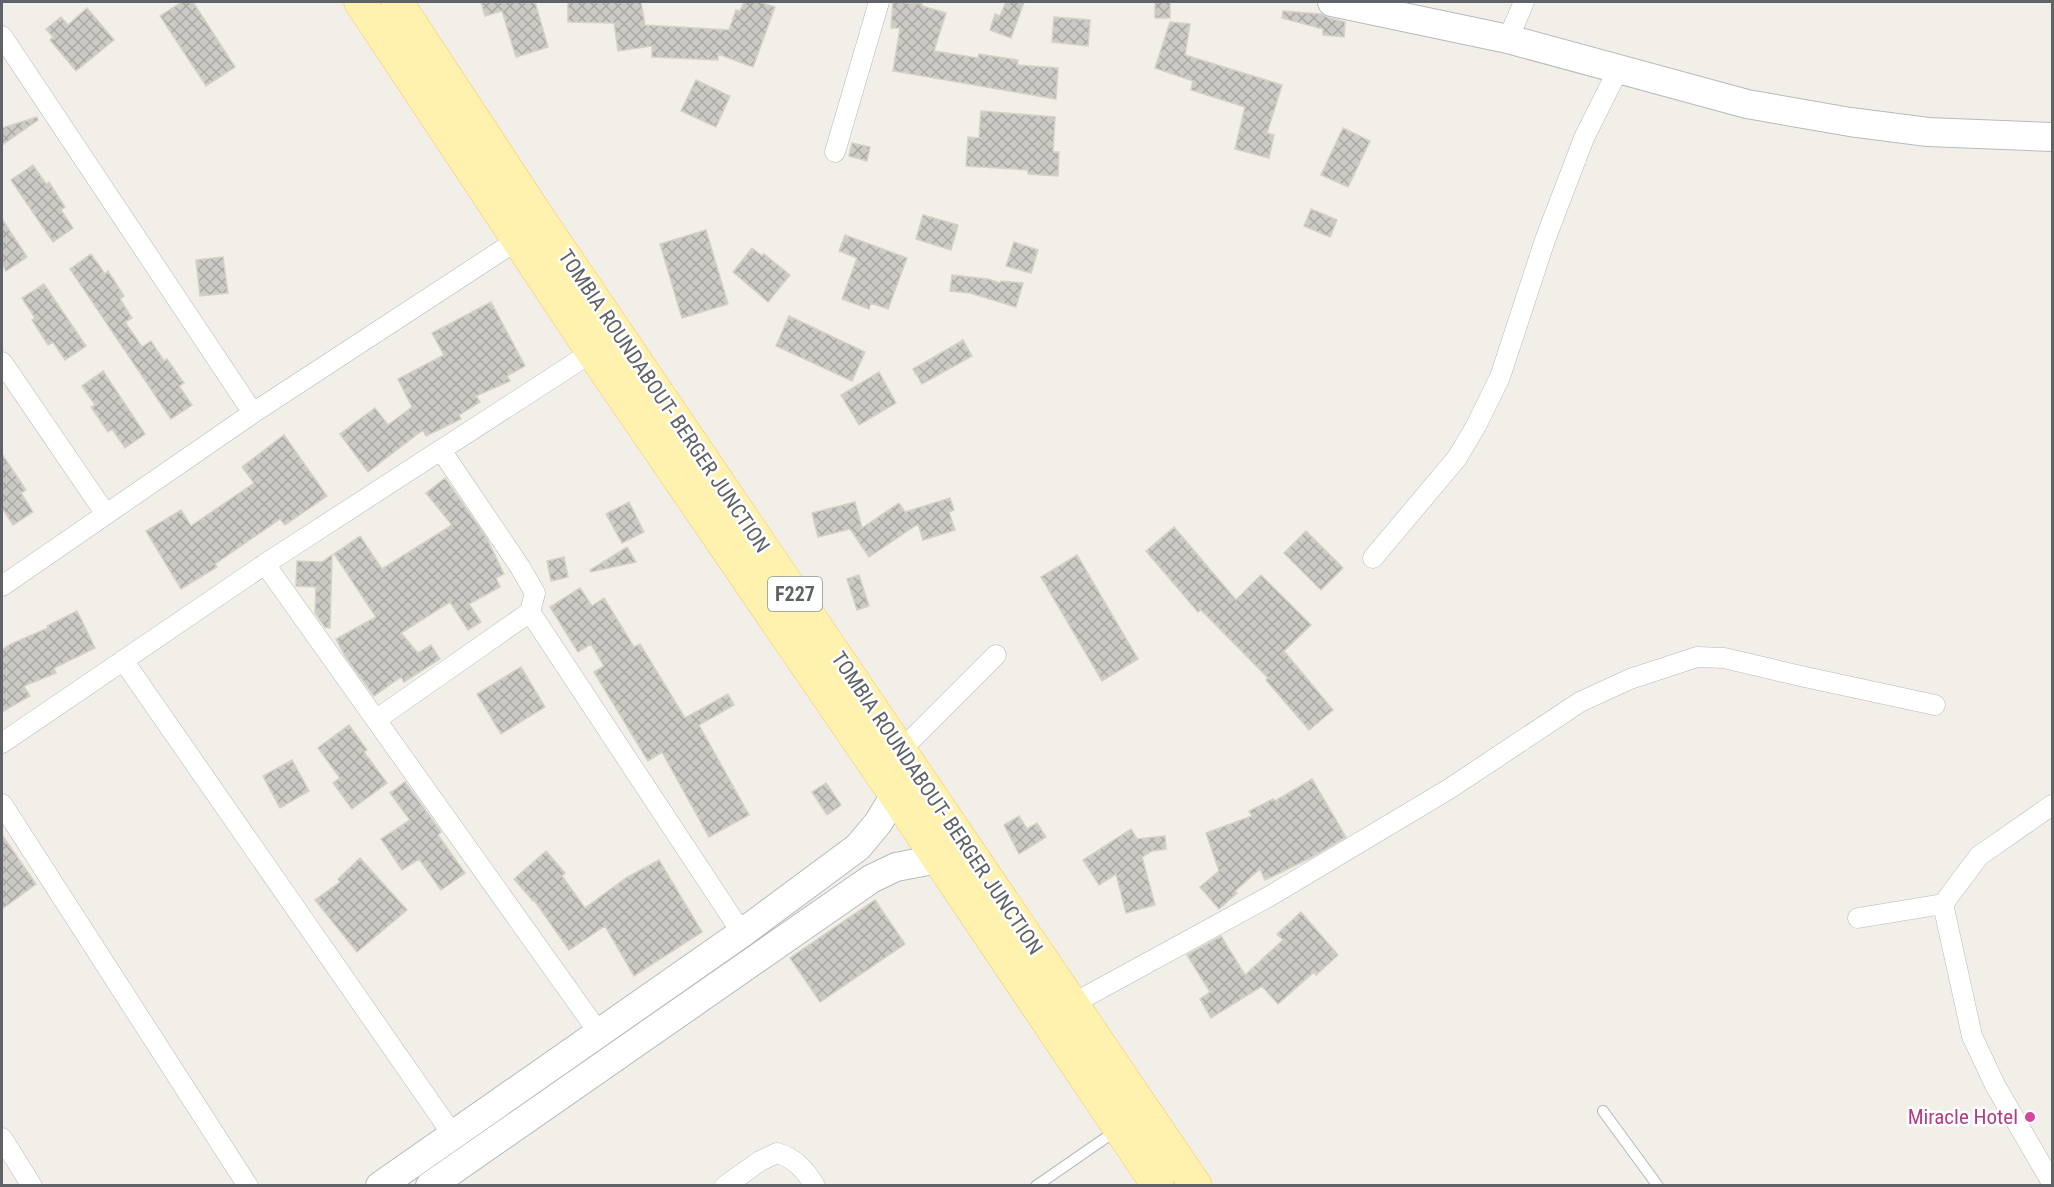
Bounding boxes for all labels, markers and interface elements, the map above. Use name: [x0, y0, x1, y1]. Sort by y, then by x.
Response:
street label: TOMBIA ROUNDABOUT- BERGER JUNCTION: [553, 245, 775, 557]
road number: F227: [768, 577, 822, 611]
street label: TOMBIA ROUNDABOUT- BERGER JUNCTION: [826, 647, 1048, 959]
place label: Miracle Hotel: [1908, 1105, 2018, 1129]
marker: Miracle Hotel: [2023, 1110, 2037, 1124]

